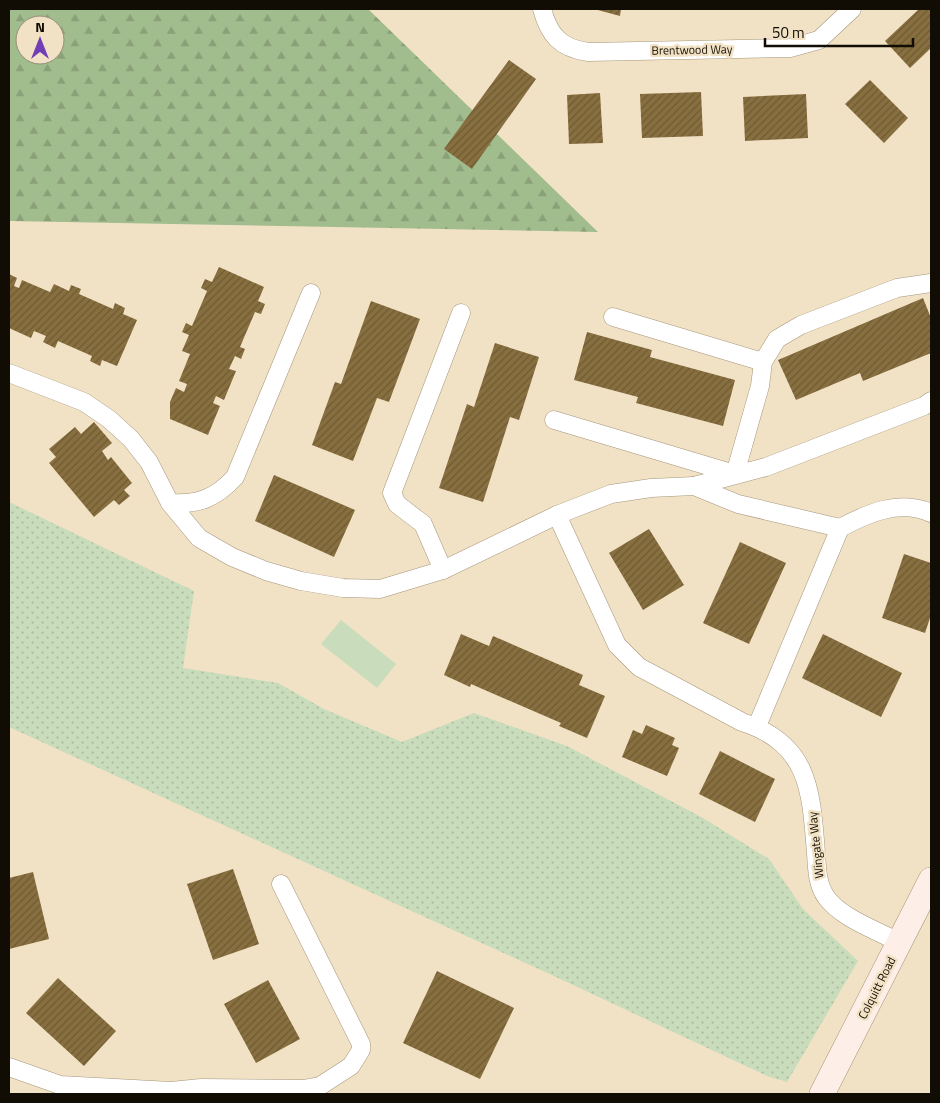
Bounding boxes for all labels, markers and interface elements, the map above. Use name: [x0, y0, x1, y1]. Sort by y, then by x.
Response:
north arrow: [15, 15, 65, 65]
scale bar: [765, 15, 912, 47]
text: N: [35, 16, 45, 37]
text: 50 m: [772, 21, 805, 44]
street label: Brentwood Way: [651, 39, 733, 60]
street label: Wingate Way: [803, 811, 828, 879]
street label: Colquitt Road: [853, 953, 900, 1022]

